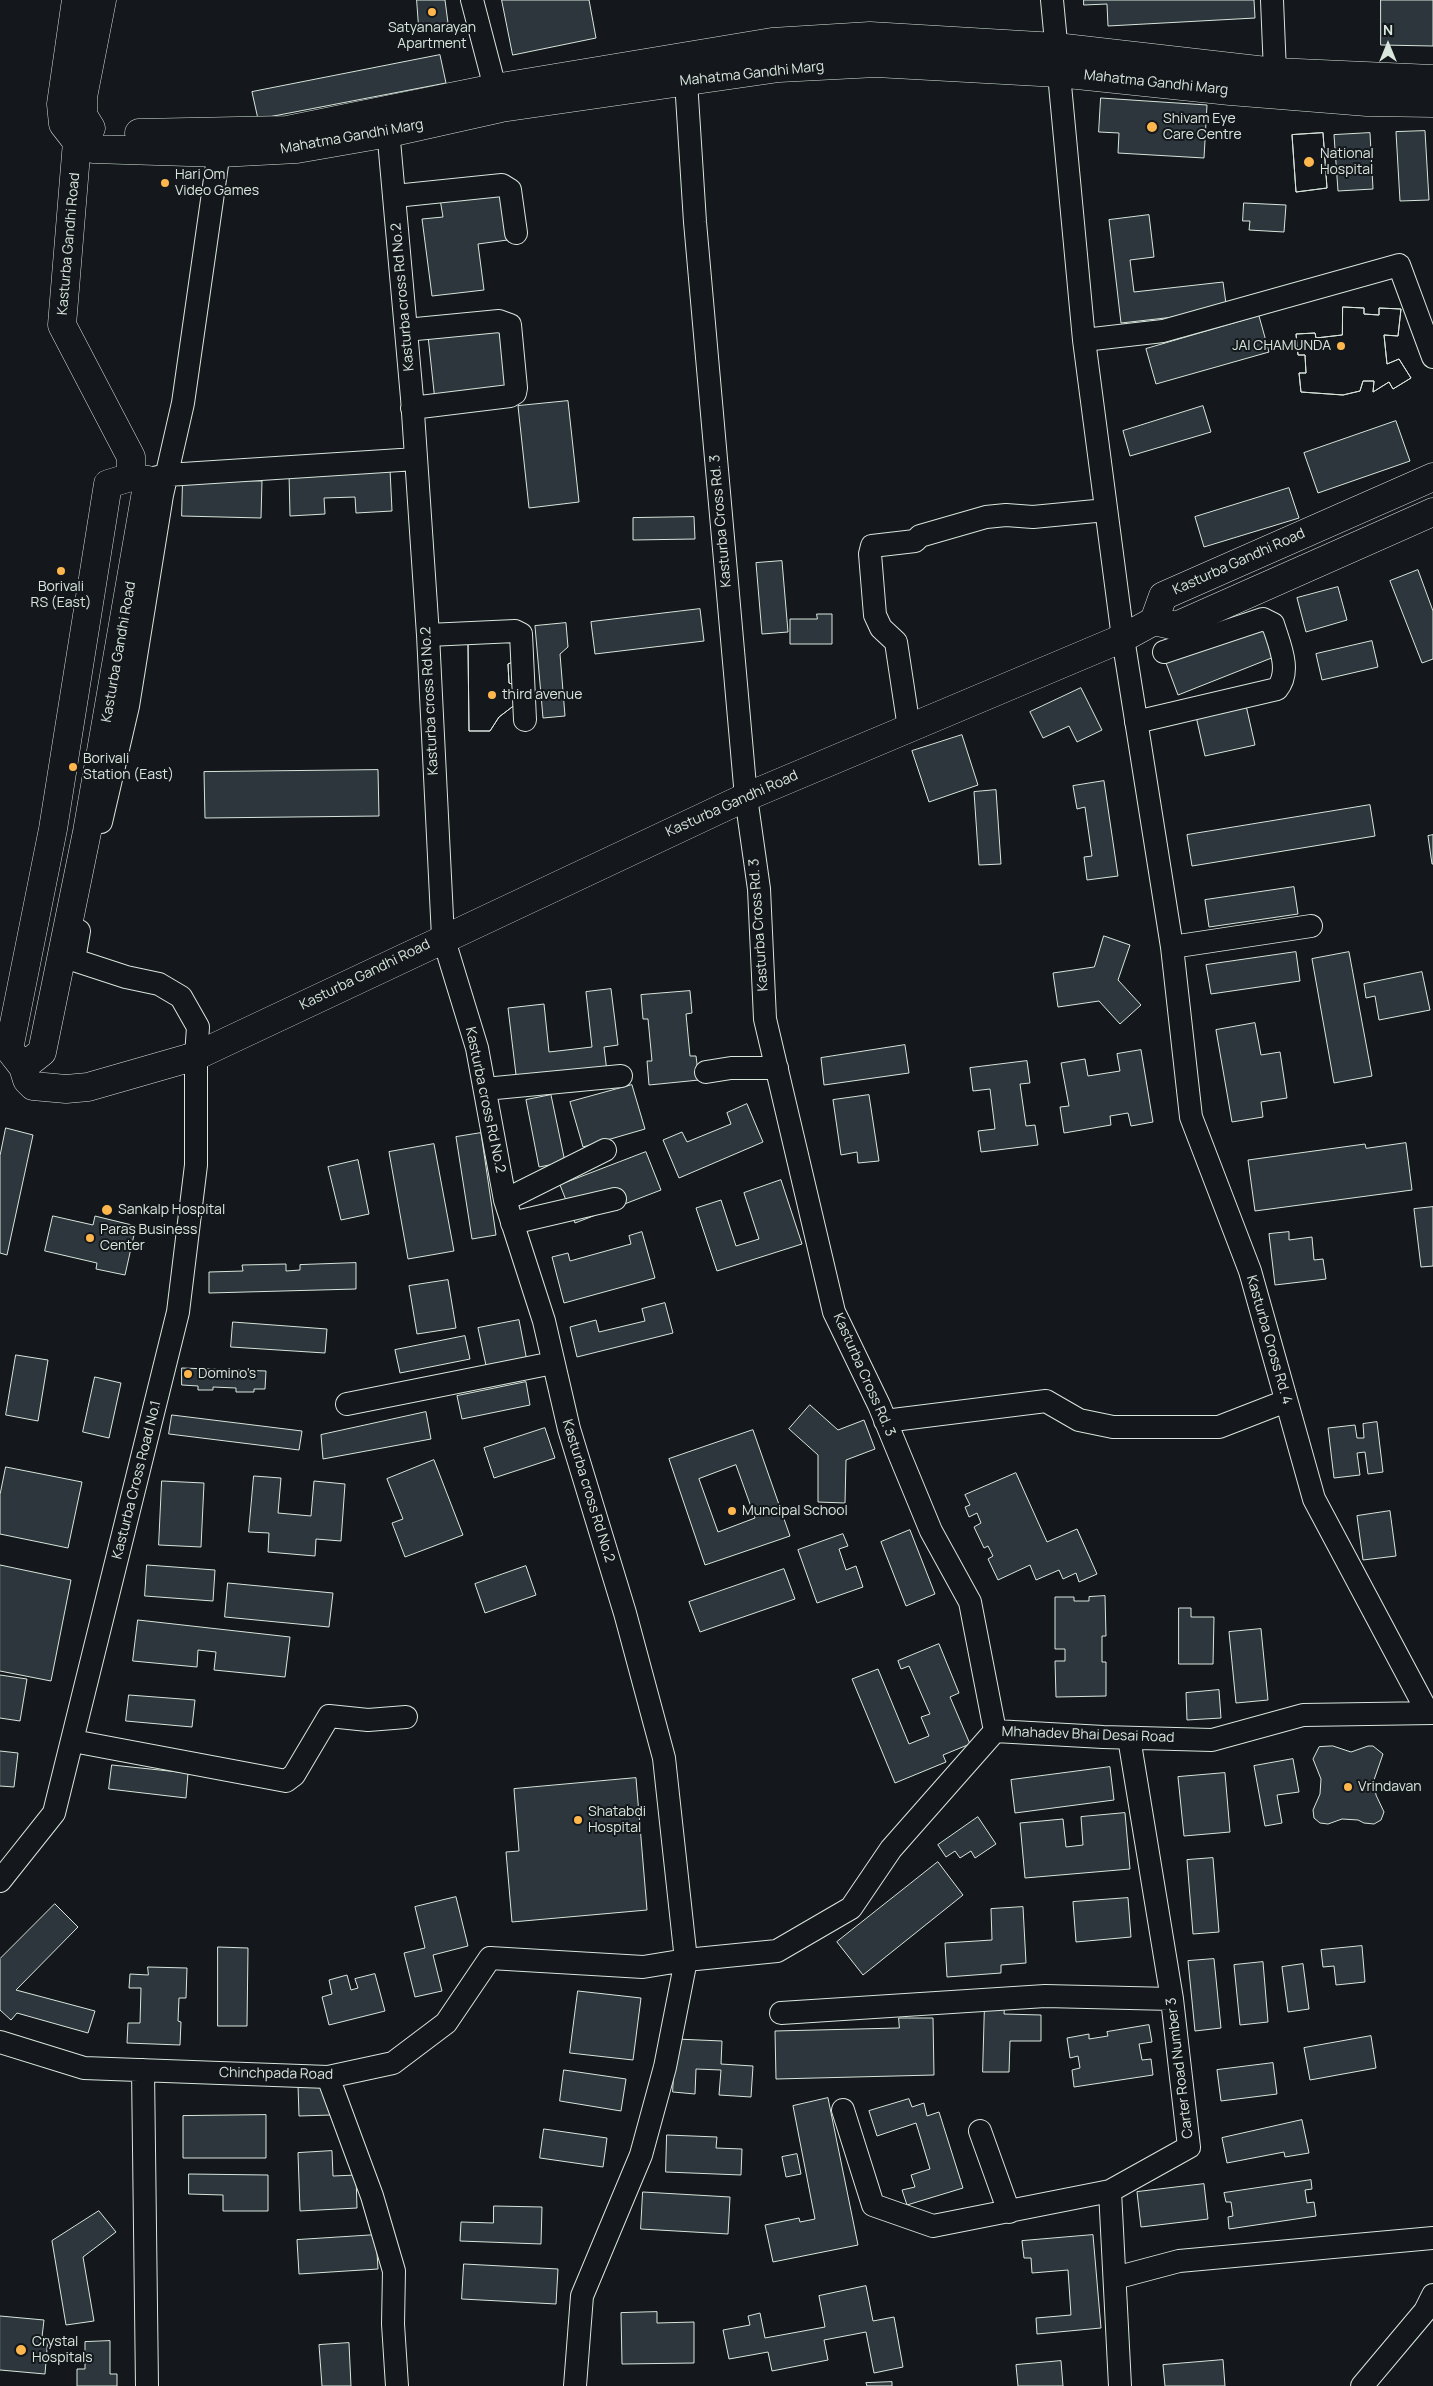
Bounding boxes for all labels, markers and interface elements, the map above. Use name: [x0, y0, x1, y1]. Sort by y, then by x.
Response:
marker: Satyanarayan Apartment: [426, 6, 438, 18]
place label: Satyanarayan Apartment: [388, 20, 476, 52]
north arrow: [1363, 20, 1413, 70]
text: N: [1383, 20, 1393, 39]
street label: Mahatma Gandhi Marg: [679, 58, 825, 90]
street label: Mahatma Gandhi Marg: [1083, 67, 1229, 99]
place label: Shivam Eye Care Centre: [1163, 111, 1242, 144]
street label: Mahatma Gandhi Marg: [279, 116, 425, 158]
marker: Shivam Eye Care Centre: [1145, 120, 1159, 134]
place label: National Hospital: [1320, 146, 1374, 178]
marker: National Hospital: [1302, 155, 1316, 169]
place label: Hari Om Video Games: [175, 167, 259, 200]
street label: Kasturba Gandhi Road: [54, 172, 84, 316]
marker: Hari Om Video Games: [159, 177, 171, 189]
street label: Kasturba cross Rd No.2: [388, 222, 418, 372]
place label: JAI CHAMUNDA: [1232, 338, 1331, 354]
marker: JAI CHAMUNDA: [1335, 340, 1347, 352]
street label: Kasturba Cross Rd. 3: [707, 454, 735, 588]
street label: Kasturba Gandhi Road: [1170, 525, 1308, 599]
marker: Borivali RS (East): [55, 565, 67, 577]
place label: Borivali RS (East): [31, 579, 91, 612]
street label: Kasturba Gandhi Road: [98, 580, 140, 724]
street label: Kasturba cross Rd No.2: [418, 626, 442, 776]
place label: third avenue: [502, 687, 582, 703]
marker: third avenue: [486, 689, 498, 701]
place label: Borivali Station (East): [83, 751, 174, 784]
marker: Borivali Station (East): [67, 761, 79, 773]
street label: Kasturba Gandhi Road: [663, 767, 801, 841]
street label: Kasturba Cross Rd. 3: [746, 858, 772, 992]
street label: Kasturba Gandhi Road: [297, 936, 433, 1014]
street label: Kasturba cross Rd No.2: [461, 1026, 509, 1174]
place label: Sankalp Hospital: [118, 1202, 225, 1218]
marker: Sankalp Hospital: [100, 1203, 114, 1217]
place label: Paras Business Center: [100, 1222, 197, 1254]
marker: Paras Business Center: [84, 1232, 96, 1244]
street label: Kasturba Cross Rd. 4: [1243, 1273, 1295, 1407]
street label: Kasturba Cross Rd. 3: [829, 1311, 899, 1439]
place label: Domino's: [198, 1366, 256, 1382]
marker: Domino's: [182, 1368, 194, 1380]
street label: Kasturba Cross Road No.1: [109, 1399, 165, 1561]
street label: Kasturba cross Rd No.2: [558, 1417, 618, 1565]
place label: Muncipal School: [742, 1503, 848, 1519]
marker: Muncipal School: [726, 1505, 738, 1517]
street label: Mhahadev Bhai Desai Road: [1001, 1724, 1175, 1746]
place label: Vrindavan: [1358, 1779, 1422, 1795]
marker: Vrindavan: [1342, 1781, 1354, 1793]
place label: Shatabdi Hospital: [588, 1804, 646, 1836]
marker: Shatabdi Hospital: [572, 1814, 584, 1826]
street label: Carter Road Number 3: [1163, 1997, 1197, 2139]
street label: Chinchpada Road: [219, 2065, 333, 2083]
place label: Crystal Hospitals: [32, 2334, 93, 2366]
marker: Crystal Hospitals: [14, 2343, 28, 2357]

